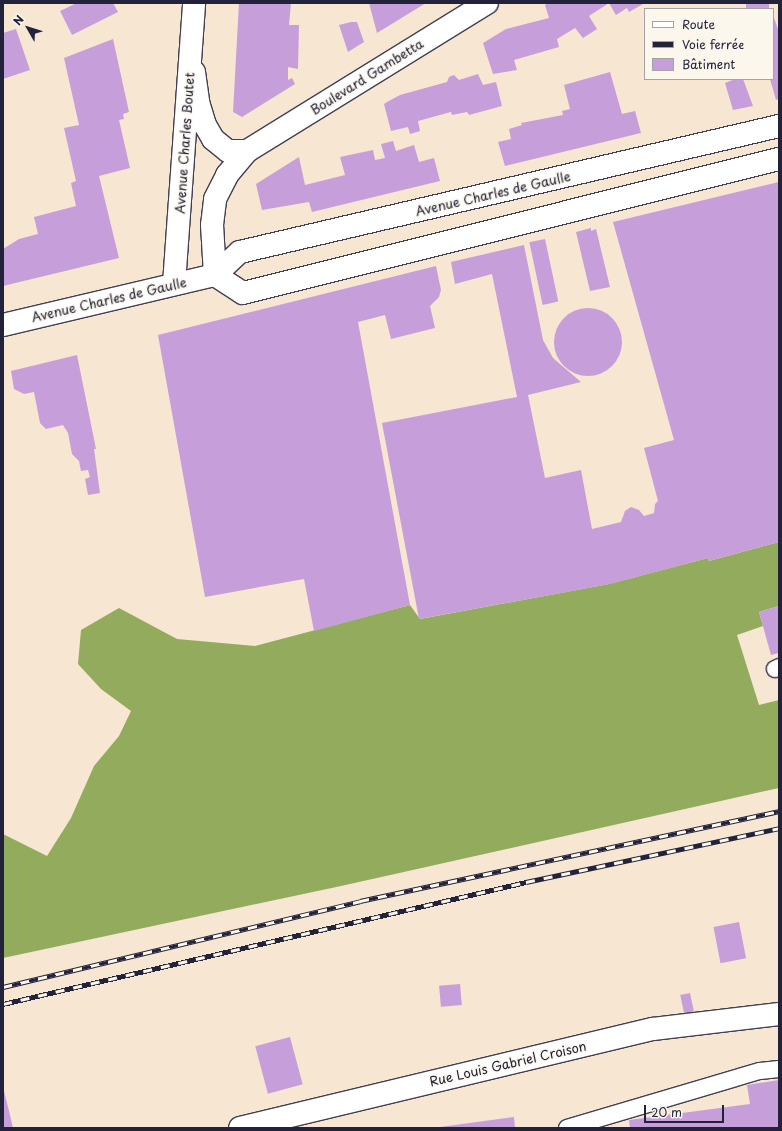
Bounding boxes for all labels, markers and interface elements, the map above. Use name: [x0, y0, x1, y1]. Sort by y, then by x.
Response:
north arrow: [8, 8, 48, 48]
legend: [644, 8, 774, 80]
text: N: [9, 11, 28, 29]
text: Route: [682, 15, 715, 33]
text: Voie ferrée: [682, 35, 744, 53]
street label: Boulevard Gambetta: [308, 36, 426, 118]
text: Bâtiment: [682, 55, 735, 73]
street label: Avenue Charles Boutet: [172, 71, 198, 215]
street label: Avenue Charles de Gaulle: [413, 168, 573, 220]
street label: Avenue Charles de Gaulle: [29, 274, 189, 326]
street label: Rue Louis Gabriel Croison: [428, 1038, 588, 1090]
scale bar: [646, 1097, 726, 1123]
text: 20 m: [651, 1103, 682, 1121]

